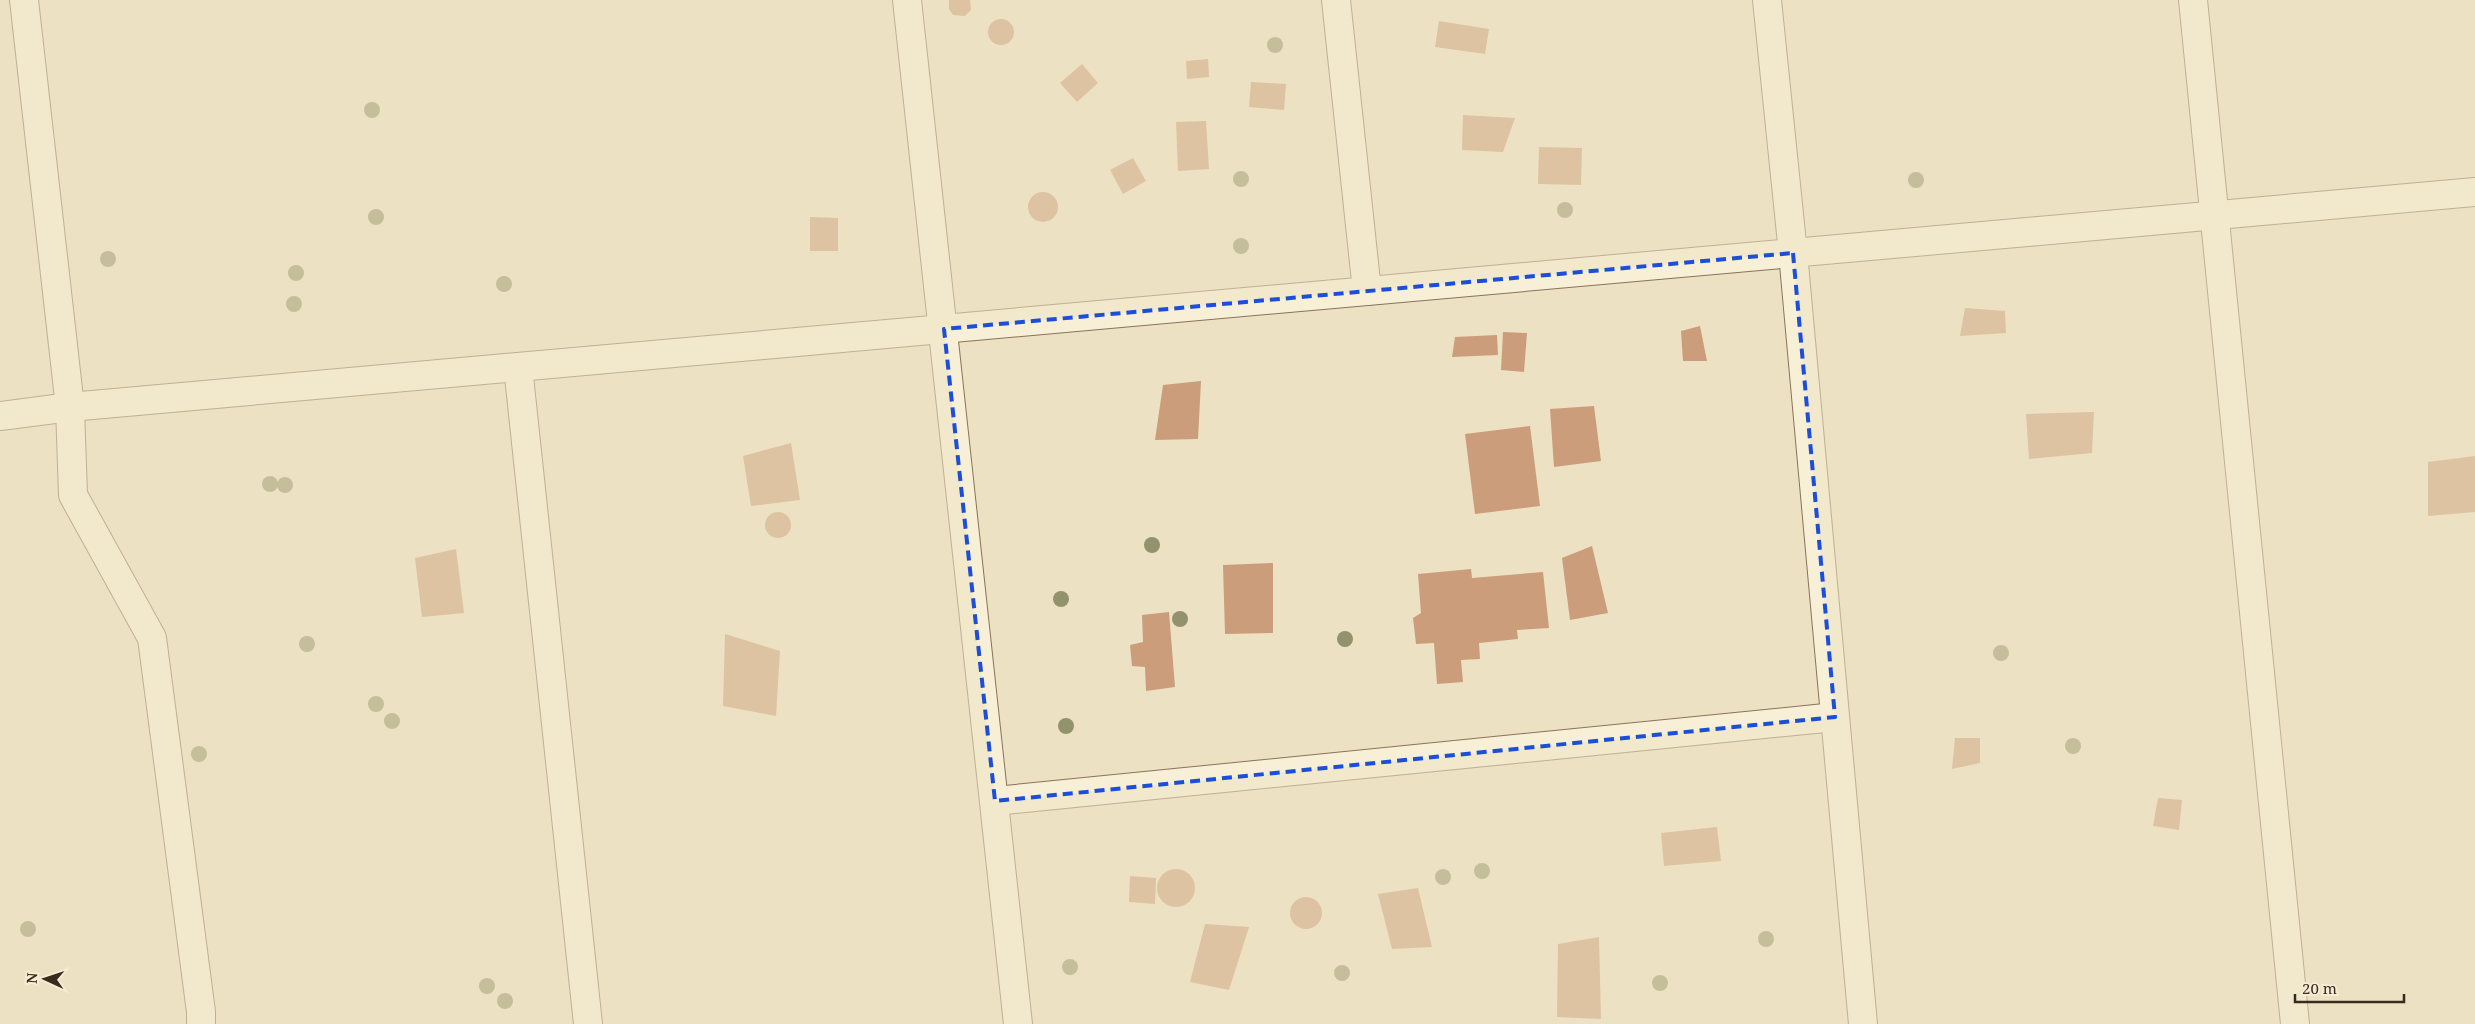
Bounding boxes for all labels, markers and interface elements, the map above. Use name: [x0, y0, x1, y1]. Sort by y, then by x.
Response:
north arrow: [20, 954, 70, 1004]
text: N: [22, 972, 41, 984]
scale bar: [2295, 972, 2404, 1004]
text: 20 m: [2302, 978, 2337, 998]

